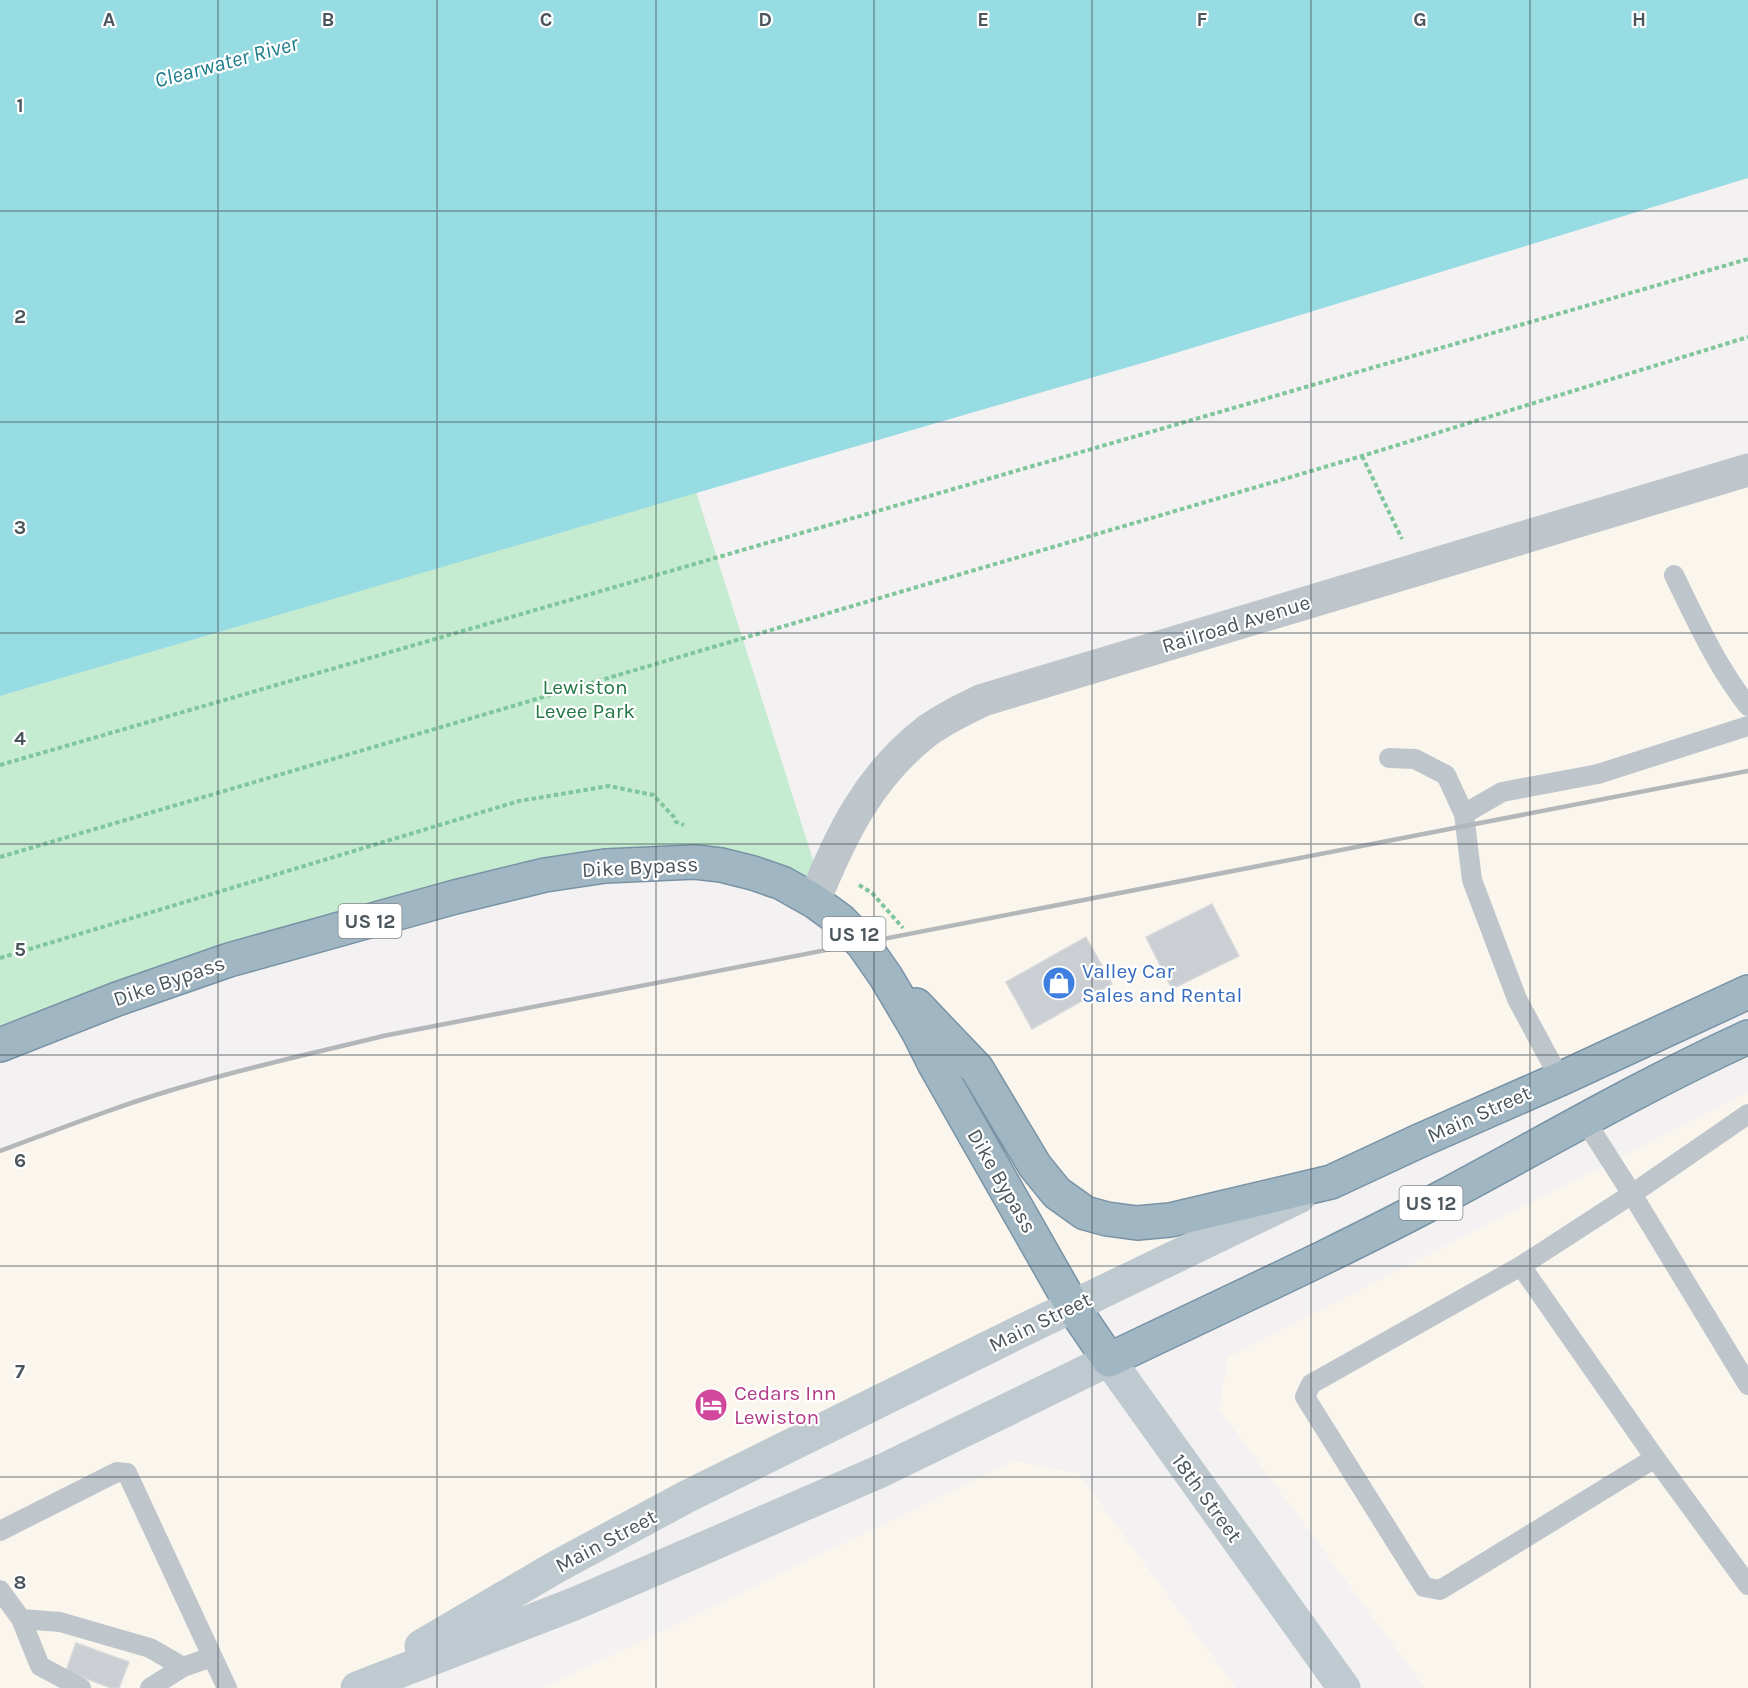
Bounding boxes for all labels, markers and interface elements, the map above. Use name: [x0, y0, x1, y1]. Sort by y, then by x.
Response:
text: A: [103, 8, 116, 31]
text: B: [322, 8, 334, 31]
text: C: [540, 8, 552, 31]
text: D: [758, 8, 772, 31]
text: E: [977, 8, 989, 31]
text: F: [1197, 8, 1208, 31]
text: G: [1413, 8, 1427, 31]
text: H: [1632, 8, 1646, 31]
water label: Clearwater River: [152, 30, 302, 94]
text: 1: [16, 94, 24, 117]
text: 2: [14, 305, 26, 328]
text: 3: [14, 516, 26, 539]
street label: Railroad Avenue: [1159, 590, 1313, 658]
park label: Lewiston Levee Park: [535, 675, 635, 723]
text: 4: [14, 727, 26, 750]
street label: Dike Bypass: [581, 852, 699, 882]
road number: US 12: [338, 904, 401, 938]
road number: US 12: [822, 917, 886, 951]
text: 5: [14, 938, 26, 961]
street label: Dike Bypass: [110, 951, 228, 1011]
place label: Valley Car Sales and Rental: [1082, 959, 1242, 1007]
shop icon: Valley Car Sales and Rental: [1041, 965, 1077, 1001]
street label: Main Street: [1423, 1080, 1535, 1148]
street label: Dike Bypass: [962, 1125, 1042, 1237]
text: 6: [14, 1149, 26, 1172]
road number: US 12: [1400, 1186, 1462, 1220]
street label: Main Street: [985, 1287, 1095, 1357]
text: 7: [15, 1360, 25, 1383]
place label: Cedars Inn Lewiston: [734, 1381, 837, 1429]
hotel icon: Cedars Inn Lewiston: [693, 1387, 729, 1423]
street label: 18th Street: [1167, 1449, 1247, 1547]
street label: Main Street: [551, 1504, 661, 1578]
text: 8: [14, 1571, 26, 1594]

